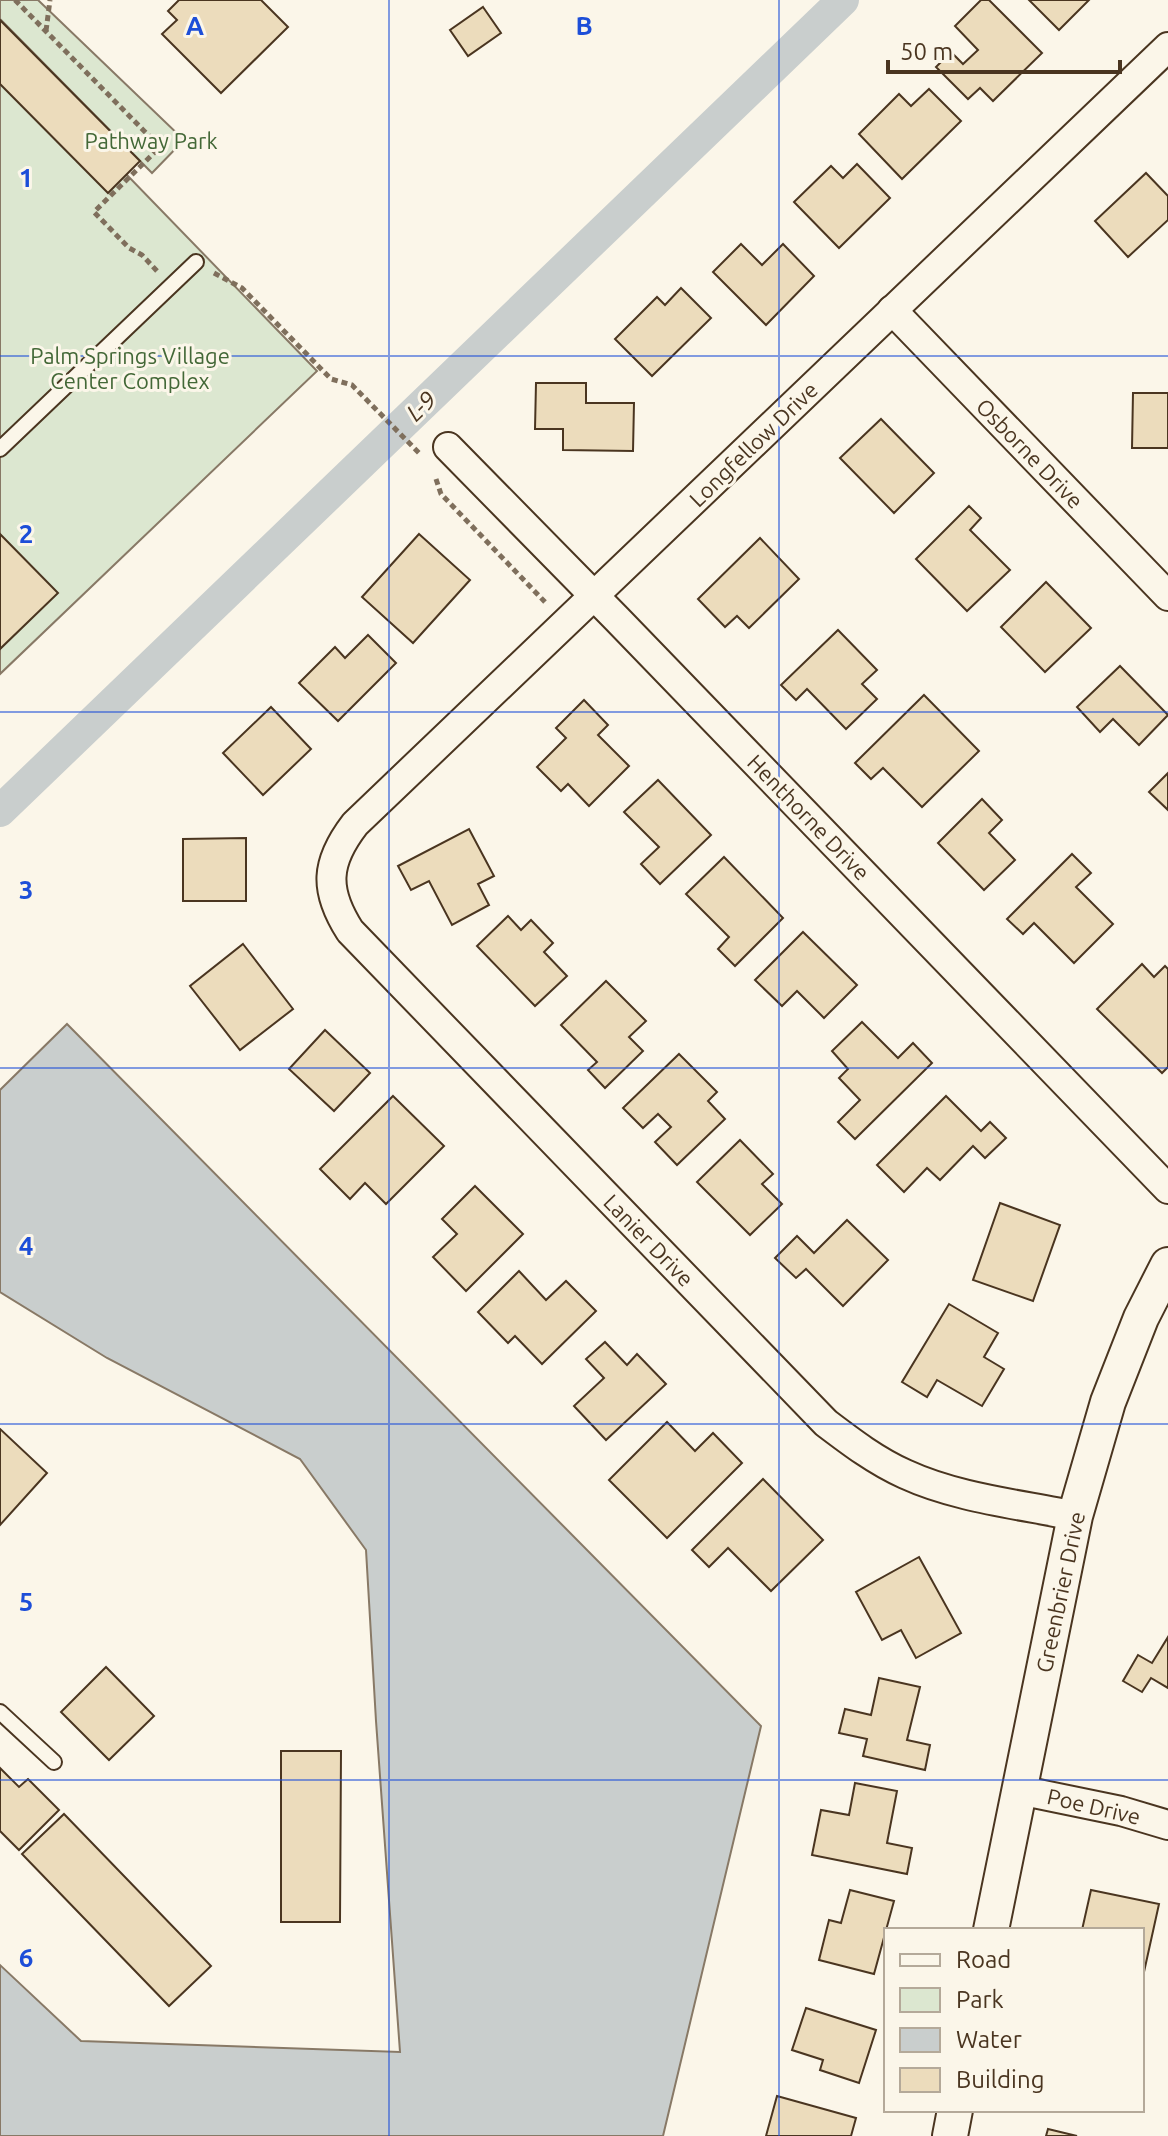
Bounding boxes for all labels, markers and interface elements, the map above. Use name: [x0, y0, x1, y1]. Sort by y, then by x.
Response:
text: A: [186, 11, 205, 40]
text: B: [575, 11, 593, 40]
scale bar: [888, 24, 1120, 74]
text: 50 m: [900, 38, 953, 65]
park label: Pathway Park: [84, 128, 218, 153]
text: 1: [19, 163, 33, 192]
park label: Palm Springs Village Center Complex: [30, 343, 230, 393]
street label: Longfellow Drive: [684, 377, 822, 511]
water label: L-9: [401, 386, 441, 426]
street label: Osborne Drive: [972, 393, 1088, 513]
text: 2: [19, 519, 33, 548]
street label: Henthorne Drive: [743, 749, 875, 885]
text: 3: [19, 875, 33, 904]
street label: Lanier Drive: [599, 1189, 699, 1291]
text: 4: [19, 1231, 33, 1260]
street label: Greenbrier Drive: [1031, 1509, 1089, 1675]
text: 5: [19, 1587, 33, 1616]
street label: Poe Drive: [1045, 1783, 1143, 1829]
legend: [884, 1928, 1144, 2112]
text: 6: [19, 1943, 33, 1972]
text: Road: [956, 1946, 1011, 1973]
text: Park: [956, 1986, 1004, 2013]
text: Water: [956, 2026, 1022, 2053]
text: Building: [956, 2066, 1044, 2093]

